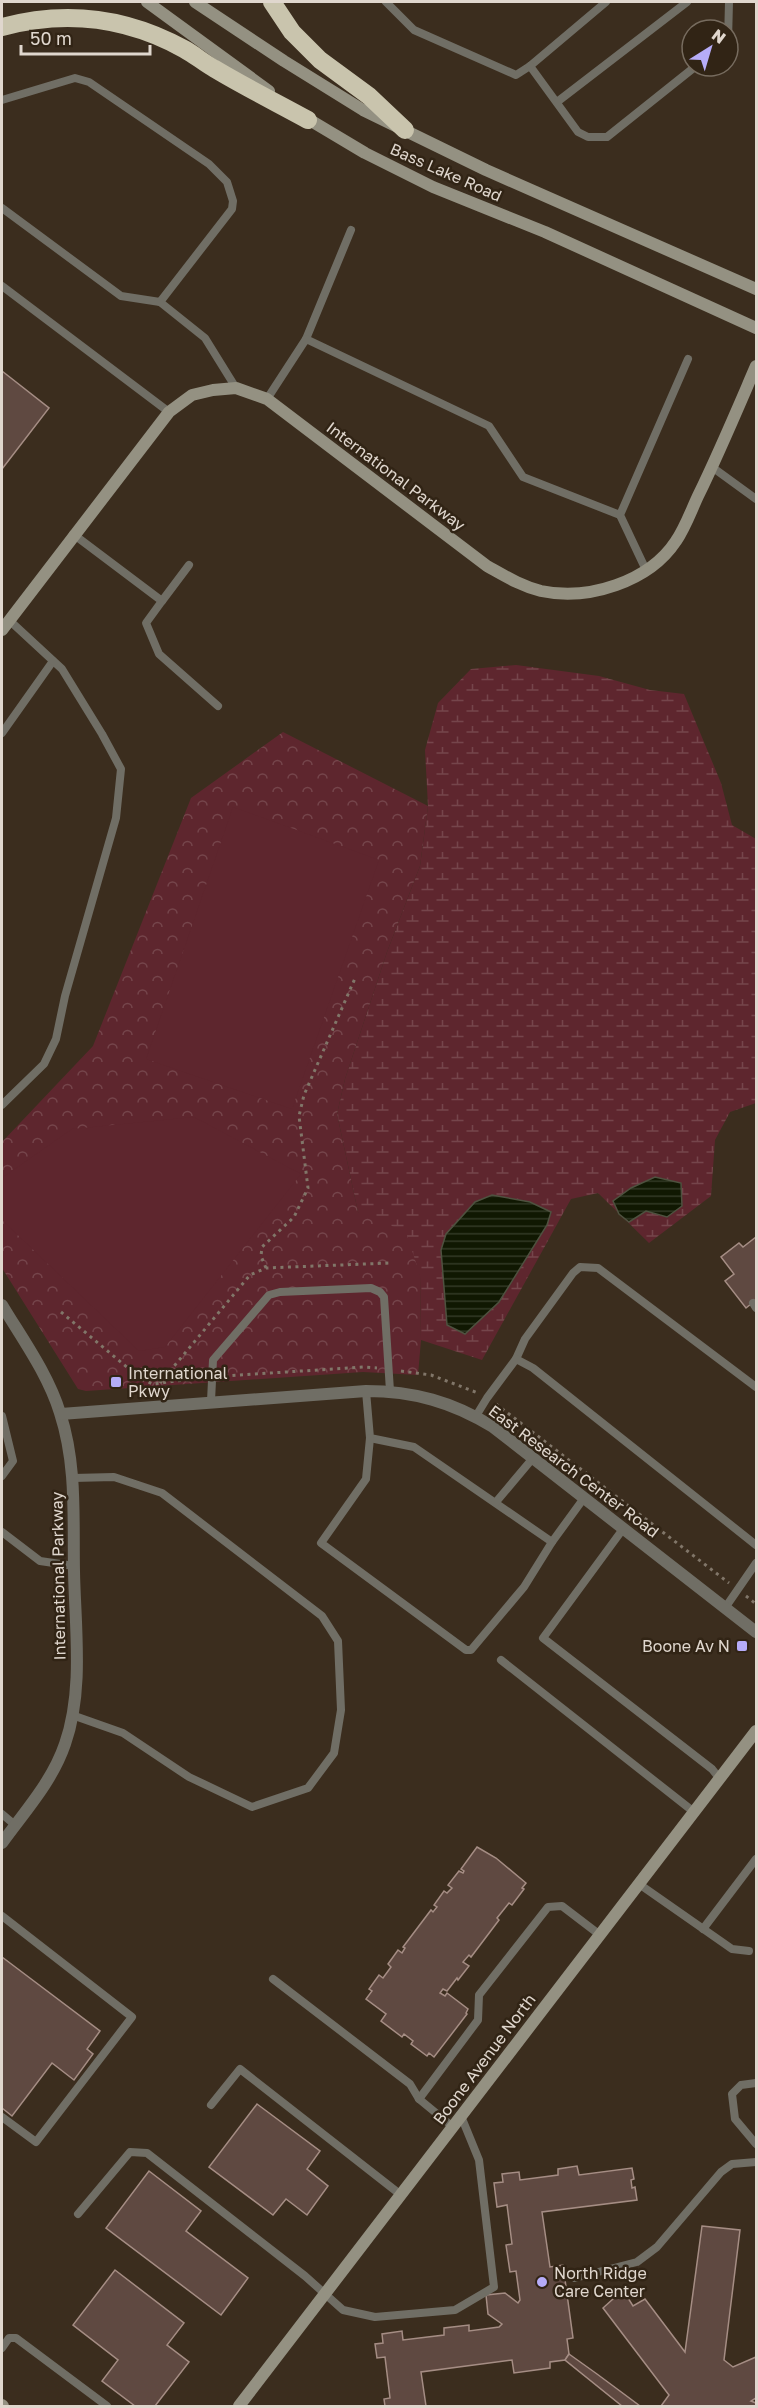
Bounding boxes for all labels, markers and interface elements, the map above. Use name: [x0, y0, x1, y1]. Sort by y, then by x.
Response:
scale bar: [21, 18, 150, 56]
north arrow: [680, 18, 740, 78]
text: N: [708, 24, 730, 48]
text: 50 m: [30, 27, 72, 49]
street label: Bass Lake Road: [387, 138, 505, 206]
street label: International Parkway: [323, 417, 469, 535]
place label: International Pkwy: [128, 1363, 228, 1401]
marker: International Pkwy: [109, 1375, 123, 1389]
street label: East Research Center Road: [485, 1400, 663, 1542]
street label: International Parkway: [47, 1491, 69, 1661]
place label: Boone Av N: [642, 1636, 730, 1656]
marker: Boone Av N: [735, 1639, 749, 1653]
street label: Boone Avenue North: [428, 1990, 540, 2128]
place label: North Ridge Care Center: [554, 2263, 647, 2301]
marker: North Ridge Care Center: [535, 2275, 549, 2289]

